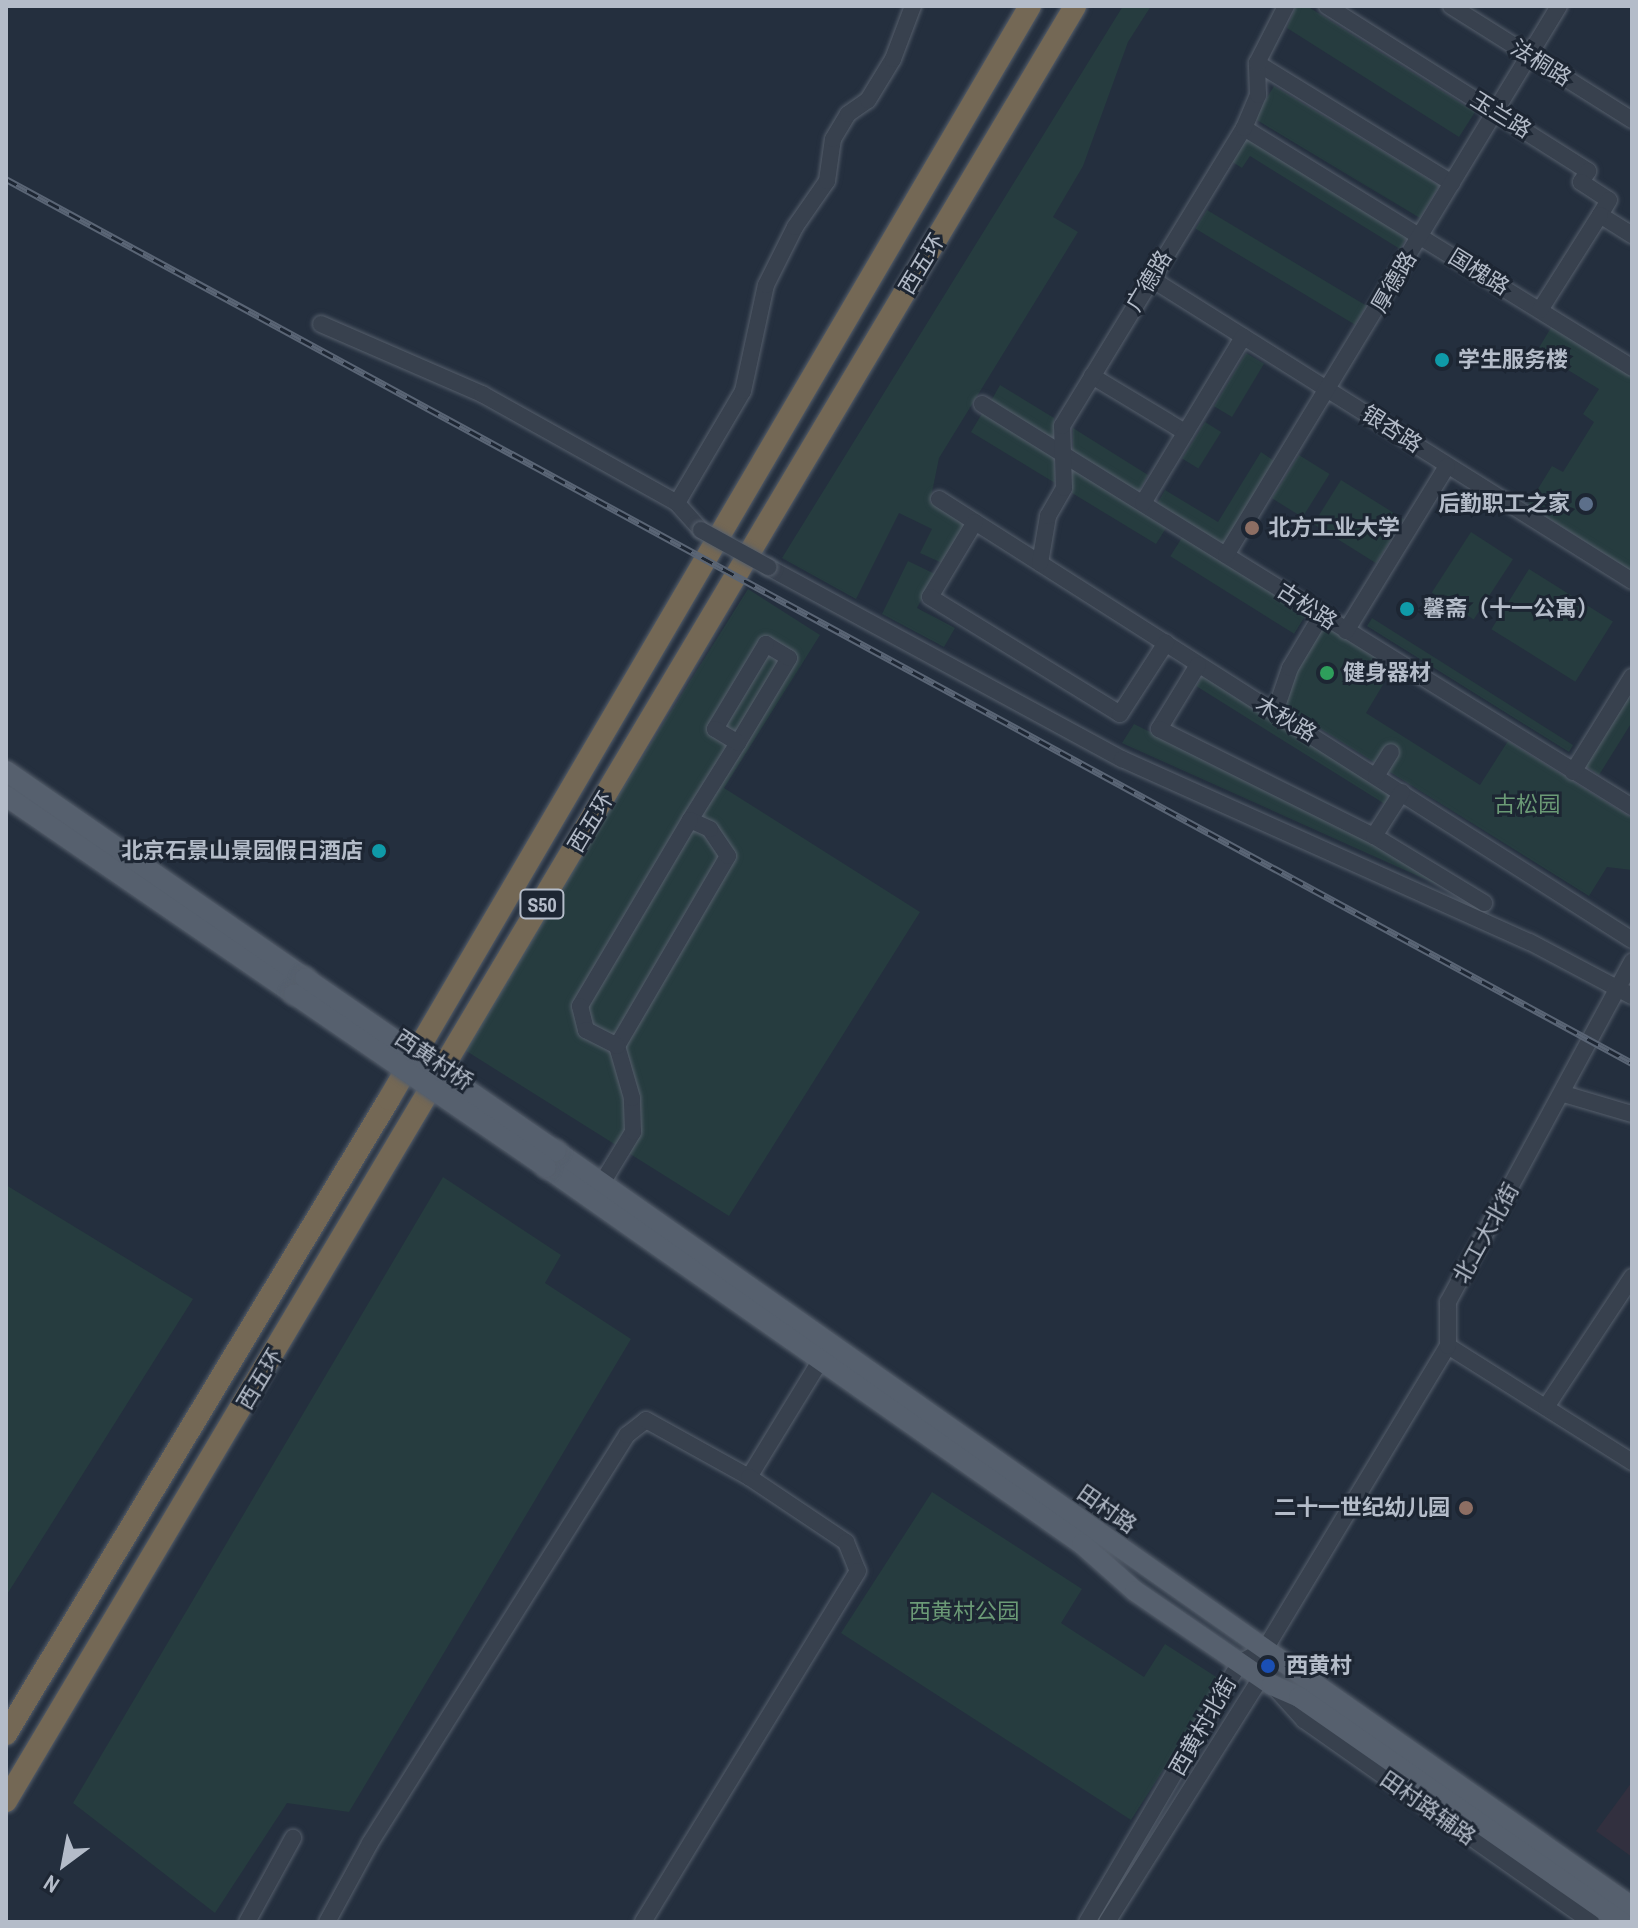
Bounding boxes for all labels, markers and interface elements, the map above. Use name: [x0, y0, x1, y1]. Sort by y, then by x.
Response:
street label: 法桐路: [1506, 34, 1576, 92]
street label: 玉兰路: [1466, 86, 1536, 144]
street label: 西五环: [894, 229, 950, 299]
street label: 国槐路: [1444, 243, 1514, 301]
street label: 广德路: [1121, 246, 1177, 316]
street label: 厚德路: [1366, 247, 1422, 317]
place label: 学生服务楼: [1458, 347, 1568, 373]
marker: 学生服务楼: [1433, 351, 1451, 369]
street label: 银杏路: [1357, 400, 1427, 458]
place label: 后勤职工之家: [1438, 491, 1570, 517]
marker: 后勤职工之家: [1577, 495, 1595, 513]
place label: 北方工业大学: [1268, 515, 1400, 541]
marker: 北方工业大学: [1243, 519, 1261, 537]
street label: 古松路: [1272, 577, 1342, 635]
place label: 馨斋（十一公寓）: [1423, 596, 1599, 622]
marker: 馨斋（十一公寓）: [1398, 600, 1416, 618]
place label: 健身器材: [1343, 660, 1431, 686]
marker: 健身器材: [1318, 664, 1336, 682]
street label: 木秋路: [1251, 691, 1321, 747]
street label: 西五环: [563, 787, 619, 857]
park label: 古松园: [1494, 792, 1560, 818]
place label: 北京石景山景园假日酒店: [121, 838, 363, 864]
marker: 北京石景山景园假日酒店: [370, 842, 388, 860]
road number: S50: [518, 888, 566, 920]
street label: 西黄村桥: [390, 1024, 478, 1096]
street label: 北工大北街: [1448, 1178, 1524, 1288]
street label: 西五环: [232, 1344, 288, 1414]
street label: 田村路: [1072, 1479, 1142, 1539]
place label: 二十一世纪幼儿园: [1274, 1495, 1450, 1521]
marker: 二十一世纪幼儿园: [1457, 1499, 1475, 1517]
park label: 西黄村公园: [909, 1599, 1019, 1625]
place label: 西黄村: [1286, 1653, 1352, 1679]
marker: 西黄村: [1257, 1655, 1279, 1677]
street label: 西黄村北街: [1164, 1672, 1242, 1780]
street label: 田村路辅路: [1375, 1766, 1481, 1850]
north arrow: [24, 1824, 104, 1904]
text: N: [38, 1868, 65, 1901]

